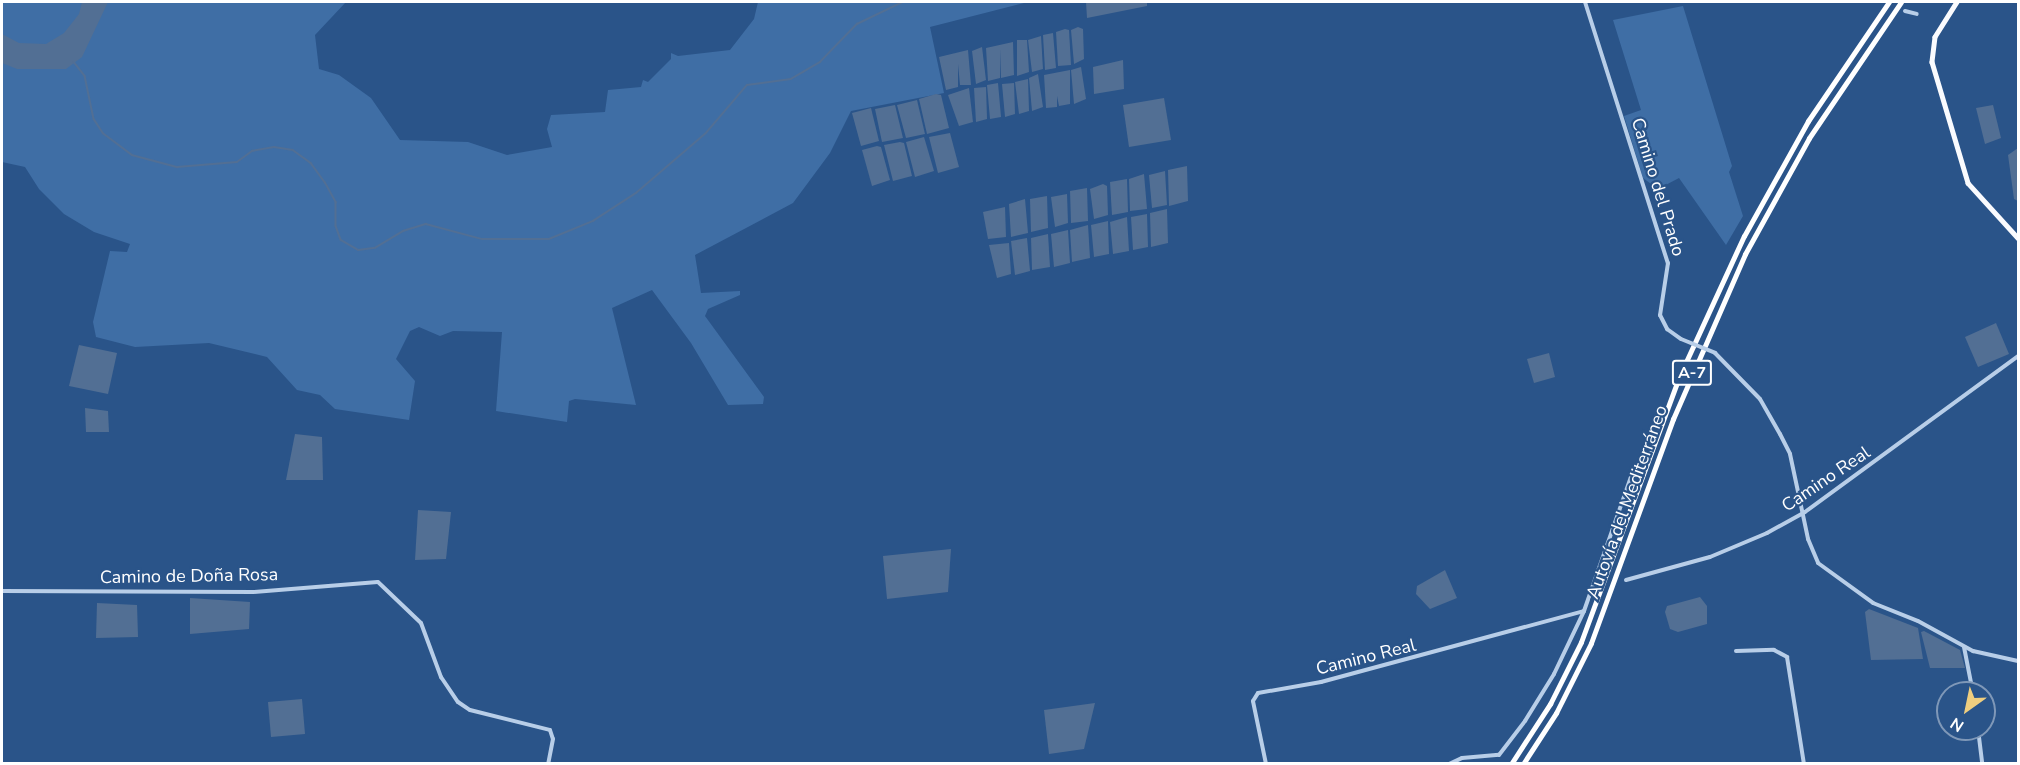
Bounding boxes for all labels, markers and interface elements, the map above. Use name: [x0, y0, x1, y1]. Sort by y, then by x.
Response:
street label: Camino del Prado: [1627, 115, 1689, 259]
road number: A-7: [1671, 360, 1713, 386]
street label: Autovía del Mediterráneo: [1582, 402, 1672, 602]
street label: Camino Real: [1778, 442, 1874, 516]
street label: Camino de Doña Rosa: [100, 564, 278, 588]
street label: Camino Real: [1314, 634, 1418, 680]
north arrow: [1936, 681, 1996, 741]
text: N: [1946, 712, 1968, 737]

